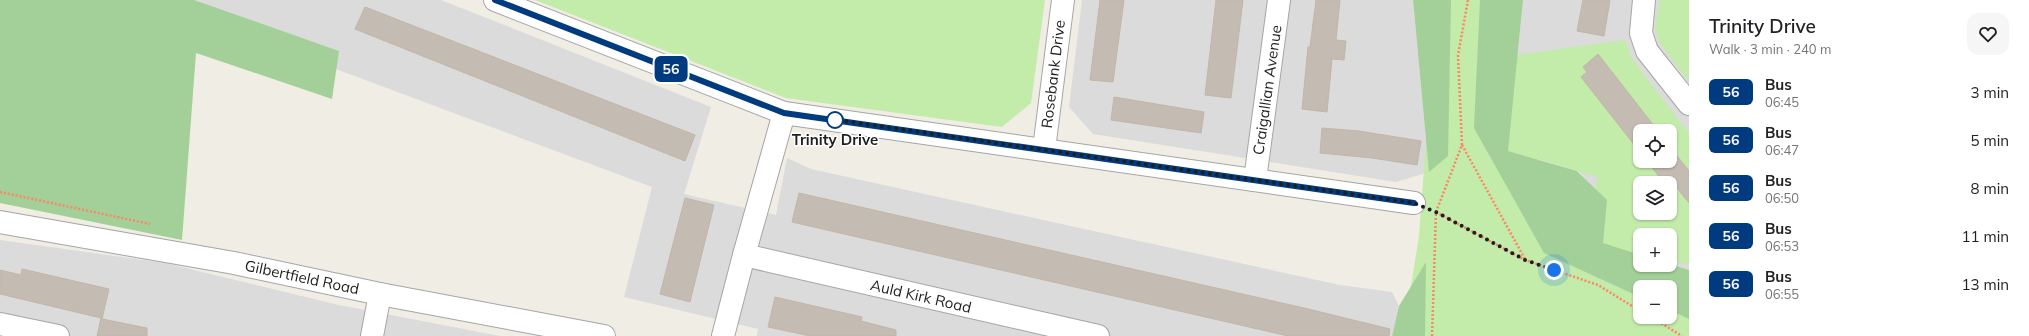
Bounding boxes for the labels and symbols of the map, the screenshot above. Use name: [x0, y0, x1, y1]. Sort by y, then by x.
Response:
street label: Rosebank Drive: [1037, 19, 1069, 129]
street label: Craigallian Avenue: [1248, 24, 1286, 156]
line badge: 56: [653, 56, 689, 82]
marker: Trinity Drive: [826, 111, 844, 129]
place label: Trinity Drive: [792, 130, 878, 149]
street label: Gilbertfield Road: [243, 256, 361, 298]
your location: [1544, 260, 1564, 280]
street label: Auld Kirk Road: [869, 275, 973, 317]

